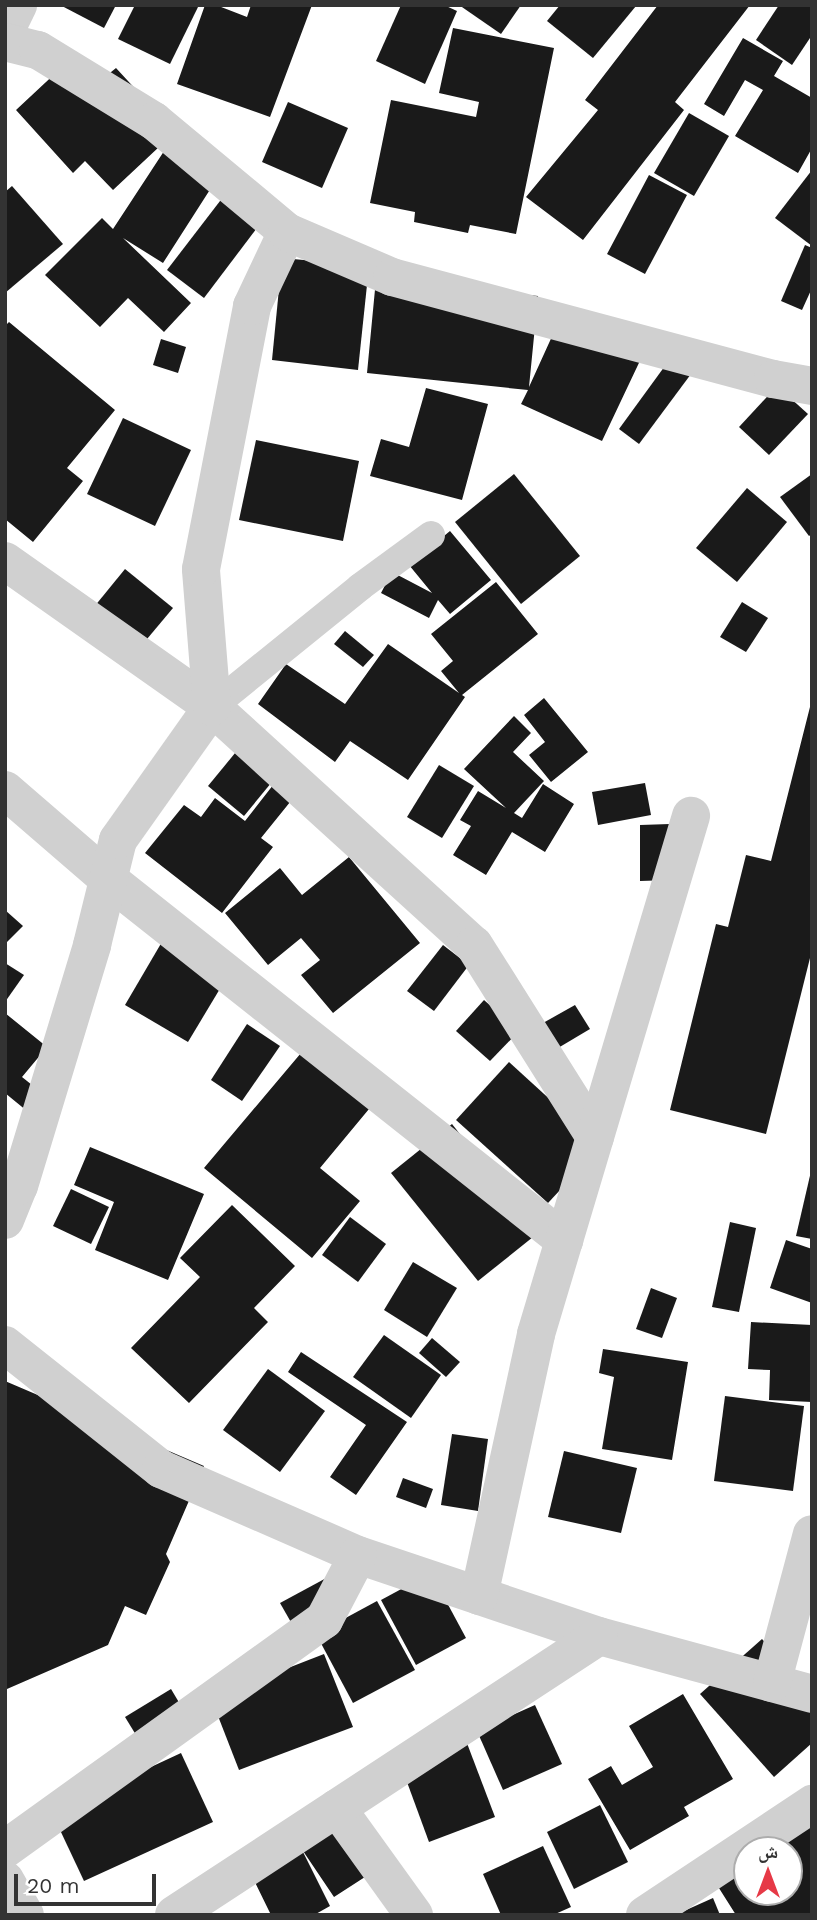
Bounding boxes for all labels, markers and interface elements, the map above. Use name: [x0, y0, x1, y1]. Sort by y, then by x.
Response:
north arrow: [733, 1836, 803, 1906]
text: ش: [758, 1840, 778, 1863]
scale bar: [18, 1860, 159, 1904]
text: 20 m: [27, 1873, 79, 1898]

